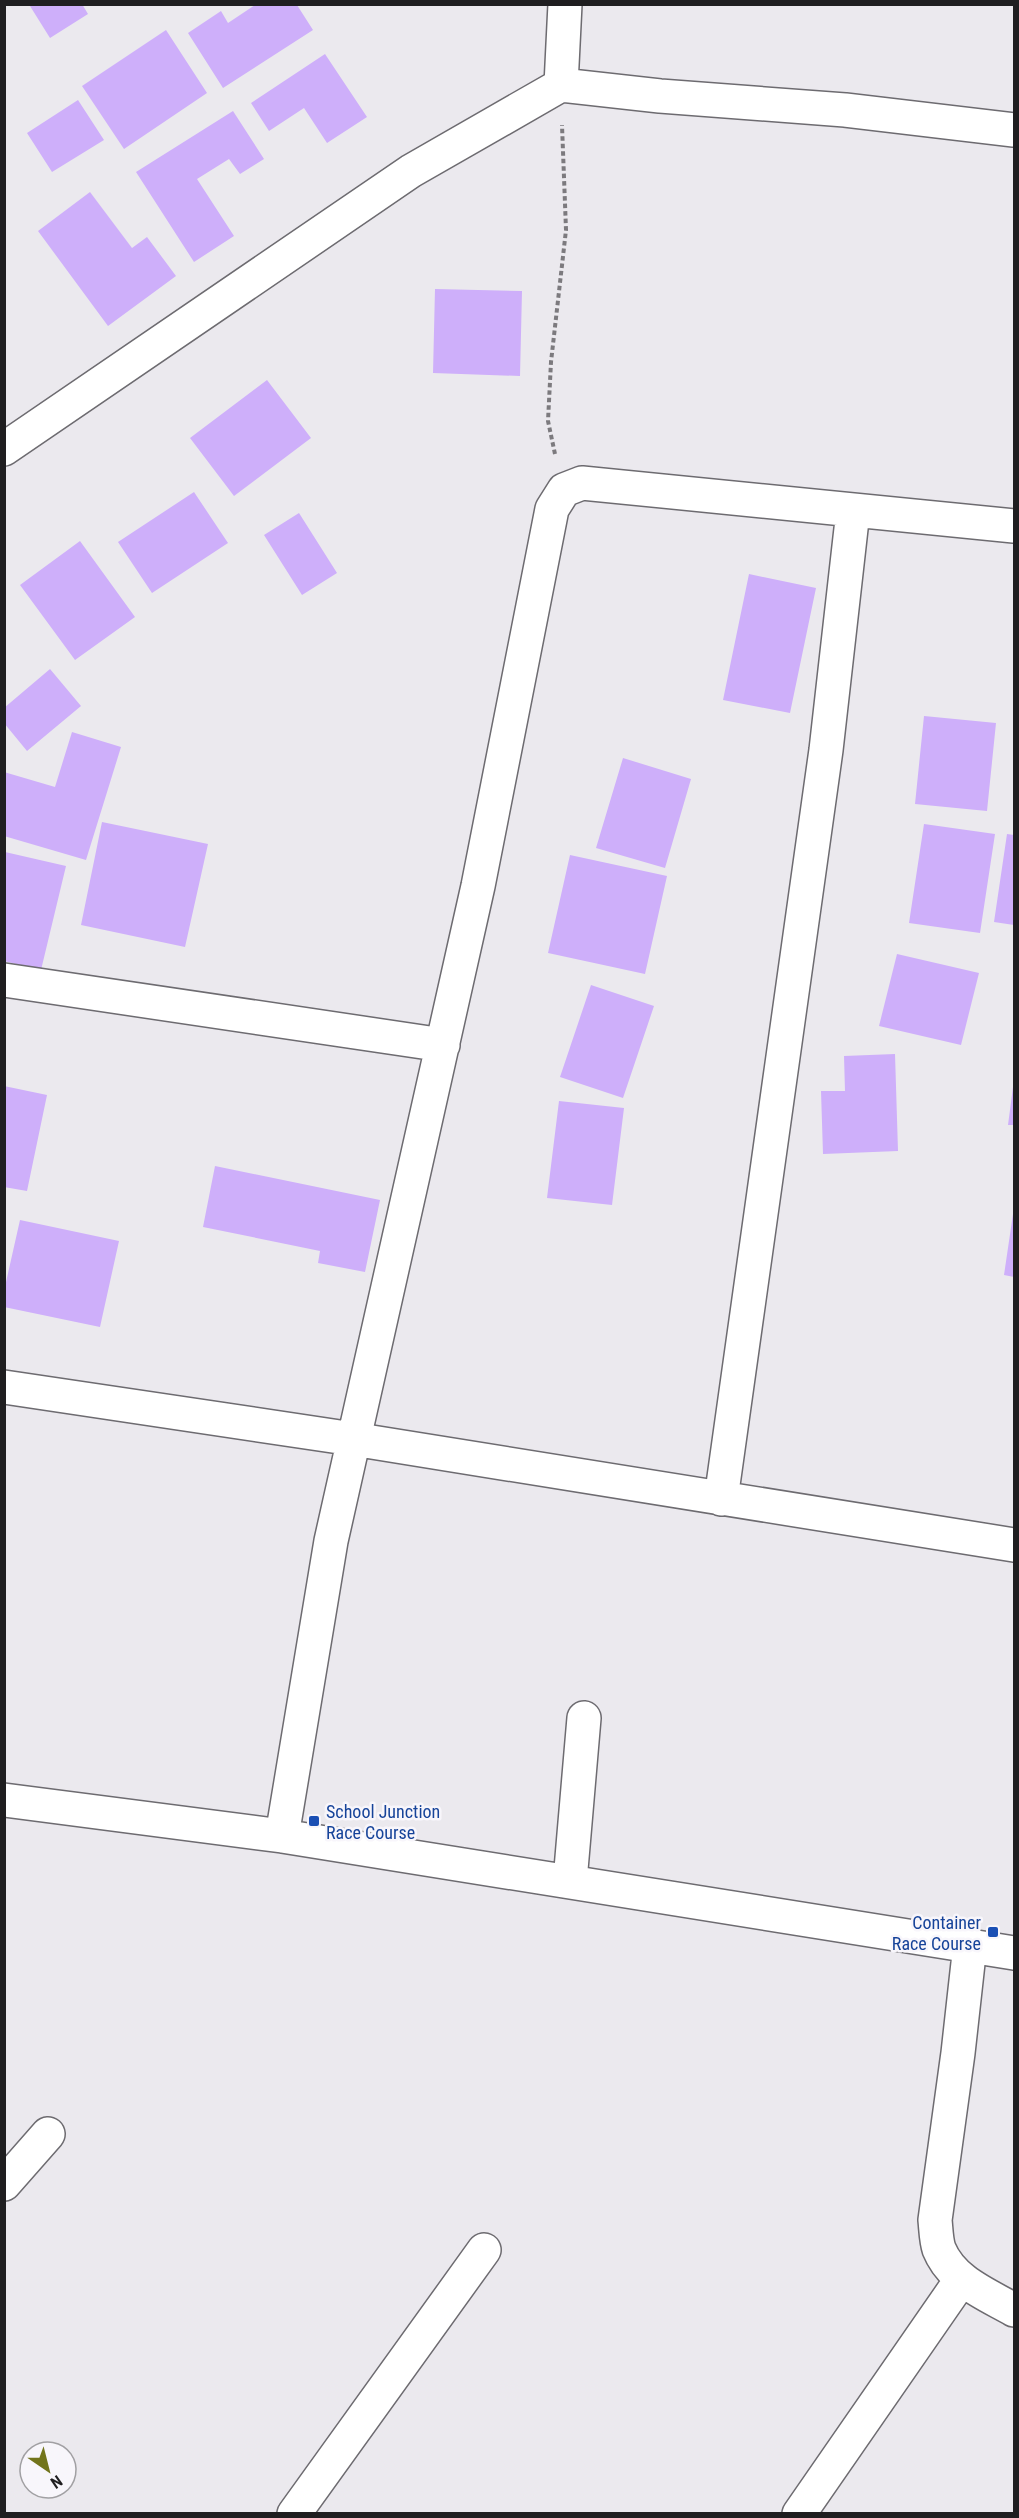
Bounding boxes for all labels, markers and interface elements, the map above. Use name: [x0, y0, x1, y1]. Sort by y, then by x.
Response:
place label: School Junction Race Course: [326, 1801, 440, 1843]
marker: School Junction Race Course: [307, 1814, 321, 1828]
place label: Container Race Course: [892, 1912, 982, 1954]
marker: Container Race Course: [986, 1925, 1000, 1939]
north arrow: [18, 2440, 78, 2500]
text: N: [47, 2471, 66, 2492]

